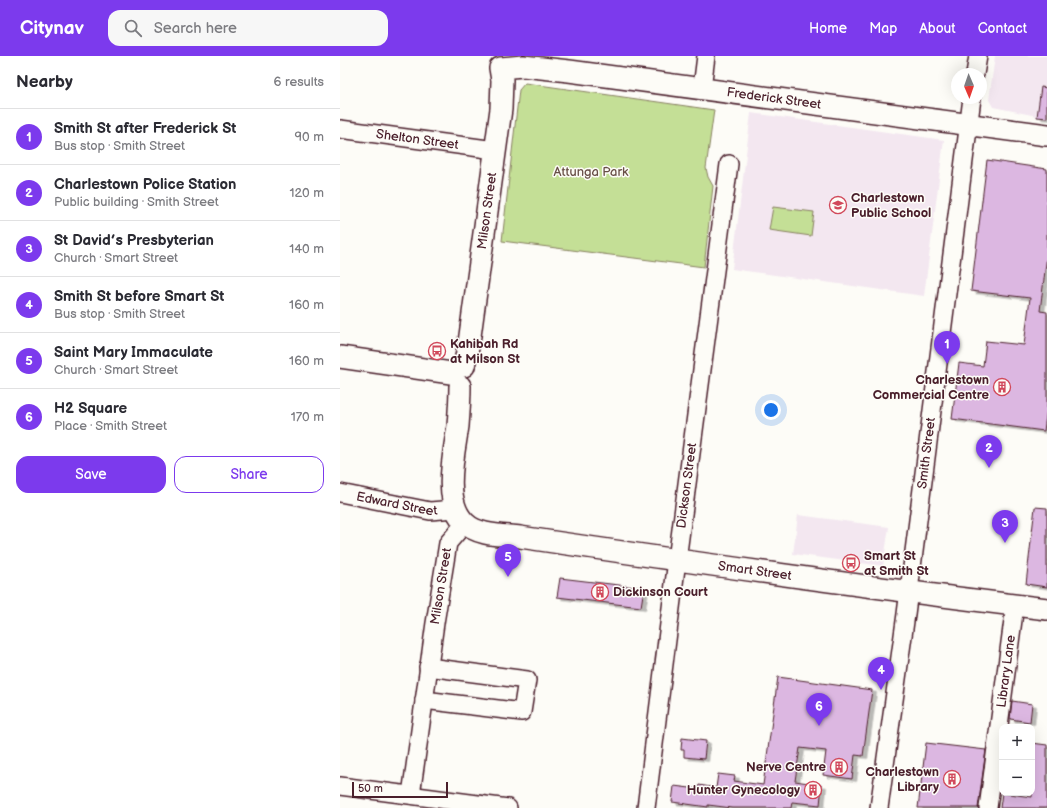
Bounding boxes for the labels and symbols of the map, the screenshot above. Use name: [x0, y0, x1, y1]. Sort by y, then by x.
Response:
north arrow: [951, 68, 987, 104]
street label: Frederick Street: [726, 84, 822, 113]
street label: Shelton Street: [375, 126, 460, 153]
park label: Attunga Park: [554, 164, 629, 180]
street label: Milson Street: [474, 171, 500, 250]
place label: Charlestown Public School: [851, 190, 931, 221]
school or university icon: Charlestown Public School: [828, 195, 848, 215]
pin: 1: [934, 331, 960, 364]
place label: Kahibah Rd at Milson St: [450, 336, 520, 367]
bus stop icon: Kahibah Rd at Milson St: [427, 341, 447, 361]
place label: Charlestown Commercial Centre: [873, 372, 990, 403]
building icon: Charlestown Commercial Centre: [992, 377, 1012, 397]
your location: [761, 400, 781, 420]
street label: Smith Street: [914, 417, 939, 490]
pin: 2: [976, 435, 1002, 468]
street label: Dickson Street: [673, 442, 700, 529]
street label: Edward Street: [355, 488, 438, 520]
pin: 3: [992, 510, 1018, 543]
pin: 5: [495, 544, 521, 577]
street label: Milson Street: [427, 547, 455, 626]
place label: Smart St at Smith St: [864, 548, 929, 579]
bus stop icon: Smart St at Smith St: [841, 553, 861, 573]
street label: Smart Street: [717, 558, 792, 584]
building icon: Dickinson Court: [590, 582, 610, 602]
place label: Dickinson Court: [613, 584, 708, 600]
street label: Library Lane: [993, 634, 1019, 708]
pin: 4: [868, 657, 894, 690]
pin: 6: [806, 693, 832, 726]
building icon: Nerve Centre: [829, 757, 849, 777]
place label: Nerve Centre: [746, 759, 827, 775]
place label: Charlestown Library: [866, 764, 939, 795]
building icon: Charlestown Library: [942, 769, 962, 789]
scale bar: [352, 780, 448, 799]
building icon: Hunter Gynecology: [803, 780, 823, 800]
place label: Hunter Gynecology: [687, 782, 800, 798]

